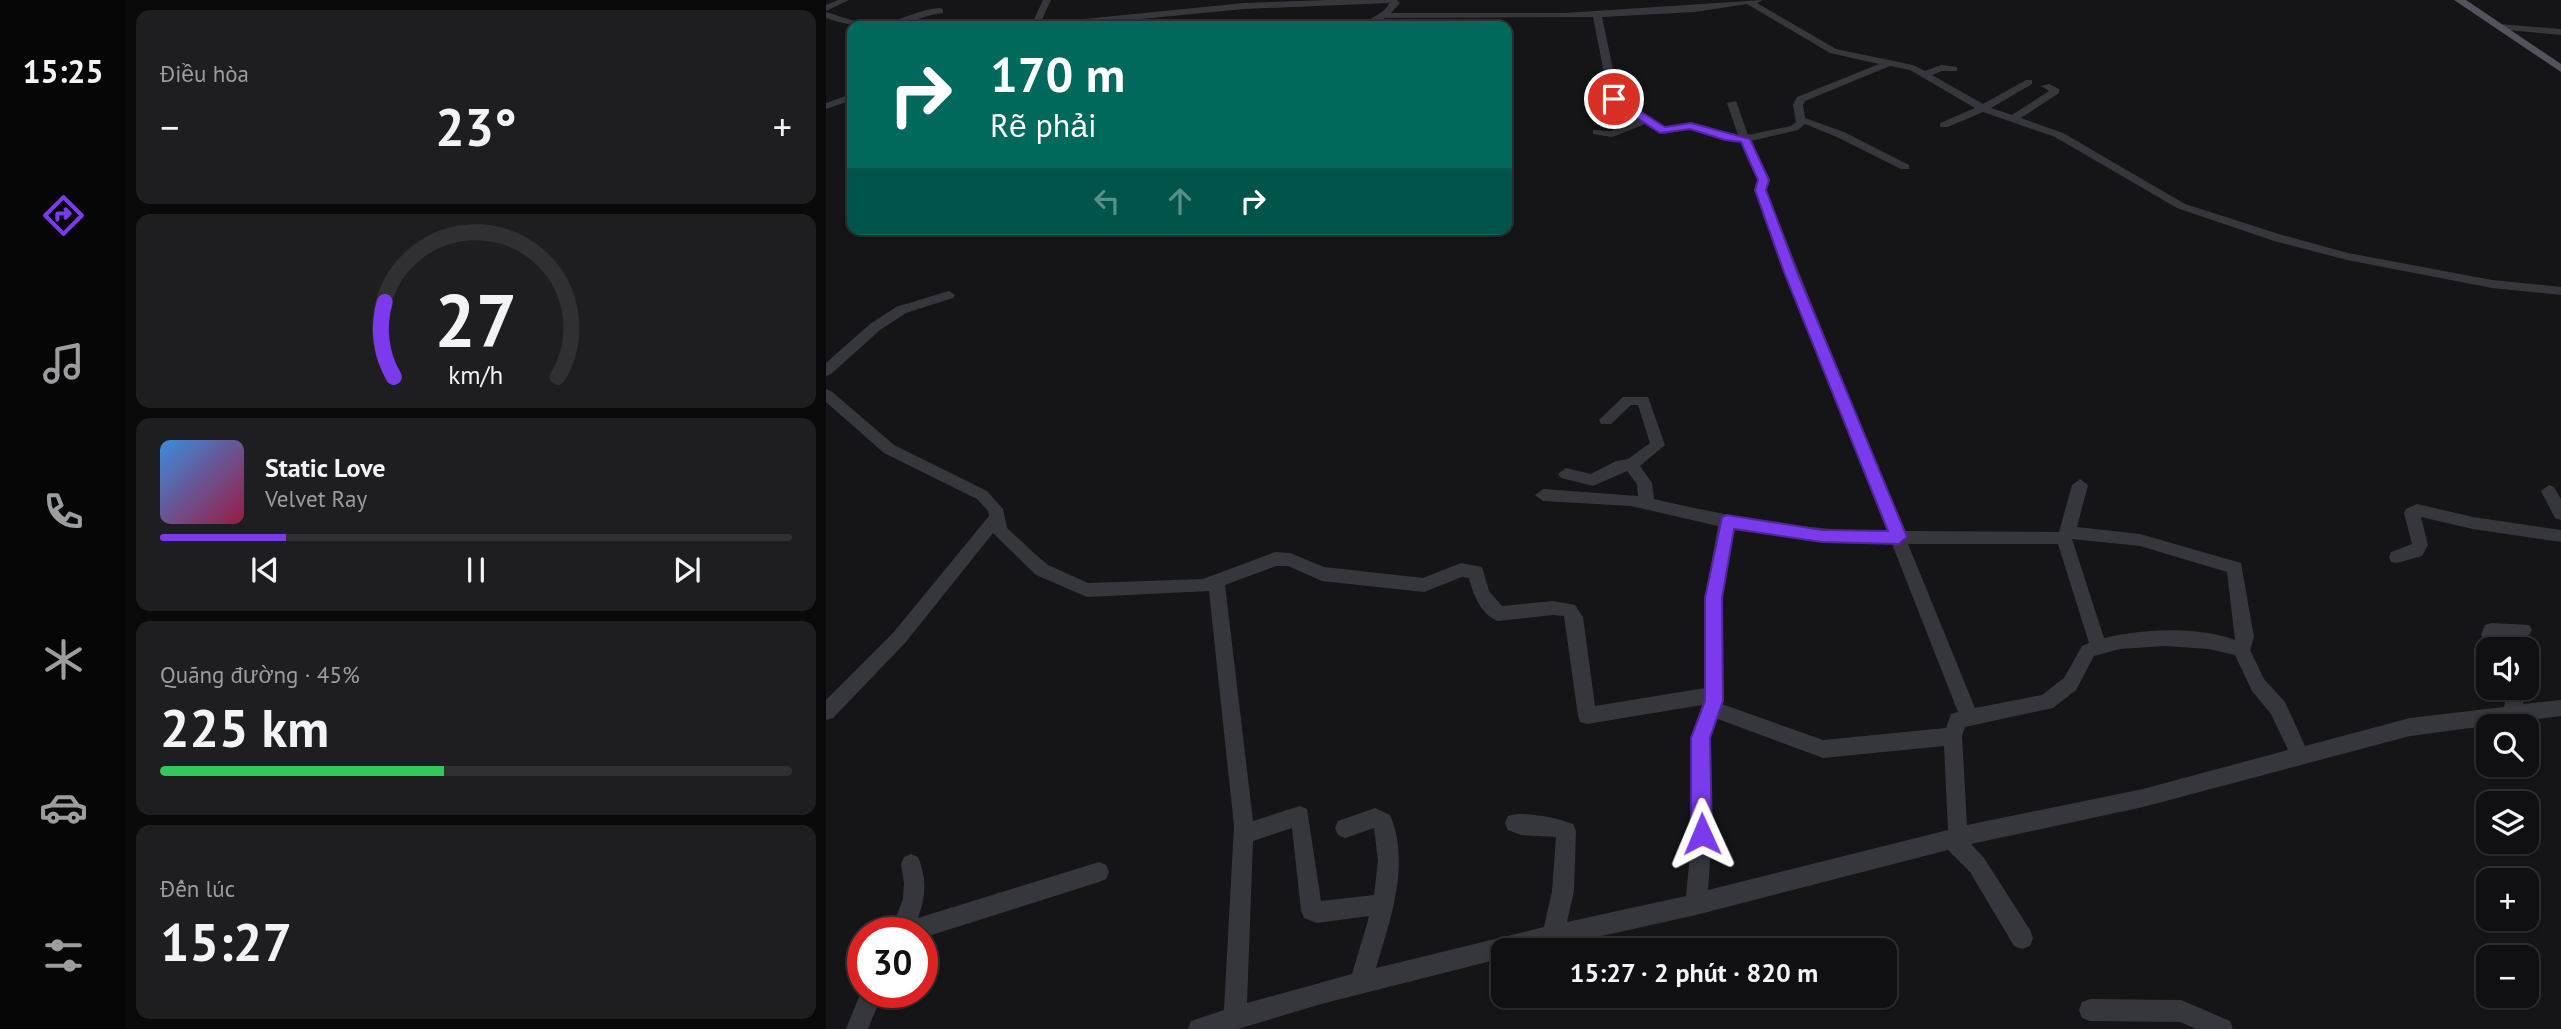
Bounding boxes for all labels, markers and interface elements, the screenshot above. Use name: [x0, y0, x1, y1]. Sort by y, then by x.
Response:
text: 170 m: [990, 42, 1125, 106]
icon: right: [875, 49, 966, 140]
text: 15:25: [22, 50, 104, 92]
text: Điều hòa: [160, 59, 249, 88]
pin: [1584, 69, 1644, 129]
icon: arrive: [1595, 80, 1633, 118]
text: 23°: [435, 93, 517, 160]
text: −: [160, 102, 179, 151]
text: +: [773, 102, 792, 151]
text: Rẽ phải: [990, 104, 1097, 146]
icon: left: [1088, 182, 1126, 220]
icon: ahead: [1161, 182, 1199, 220]
icon: right: [1234, 182, 1272, 220]
icon: directions: [39, 191, 88, 240]
text: 27: [435, 273, 517, 367]
icon: music: [39, 339, 88, 388]
text: km/h: [449, 358, 503, 390]
text: Static Love: [265, 451, 386, 484]
text: Velvet Ray: [265, 484, 367, 513]
icon: phone: [39, 487, 88, 536]
icon: previous: [246, 551, 284, 589]
icon: pause: [457, 551, 495, 589]
icon: next: [668, 551, 706, 589]
icon: climate: [39, 635, 88, 684]
map controls: [2476, 637, 2539, 1008]
button: sound: [2476, 637, 2539, 700]
text: Quãng đường · 45%: [160, 660, 360, 689]
text: 225 km: [160, 694, 329, 761]
button: search: [2476, 714, 2539, 777]
icon: car: [39, 783, 88, 832]
button: layers: [2476, 791, 2539, 854]
position arrow: [1665, 797, 1739, 871]
button: +: [2476, 868, 2539, 931]
text: Đến lúc: [160, 874, 235, 903]
text: 15:27: [160, 908, 292, 975]
speed limit sign: 30: [847, 917, 938, 1008]
icon: filters: [39, 931, 88, 980]
button: −: [2476, 945, 2539, 1008]
text: 15:27 · 2 phút · 820 m: [1570, 956, 1818, 989]

